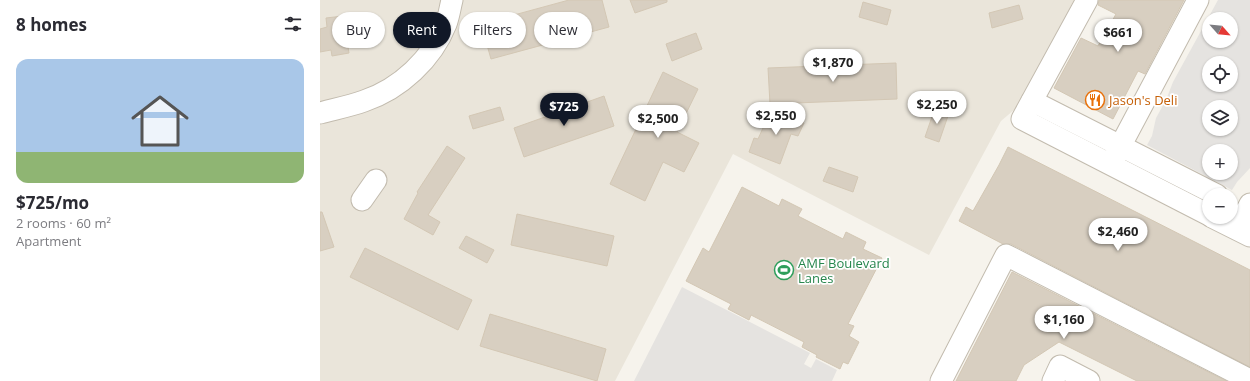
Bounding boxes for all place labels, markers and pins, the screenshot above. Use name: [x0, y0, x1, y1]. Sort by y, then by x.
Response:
pin: $661: [1094, 19, 1142, 53]
pin: $1,870: [800, 49, 866, 83]
restaurant icon: Jason's Deli: [1084, 89, 1106, 111]
pin: $2,250: [904, 91, 970, 125]
place label: Jason's Deli: [1107, 91, 1177, 109]
pin: $725: [540, 93, 588, 127]
pin: $2,550: [743, 102, 809, 136]
pin: $2,500: [625, 105, 691, 139]
pin: $2,460: [1085, 218, 1151, 252]
place label: AMF Boulevard Lanes: [798, 254, 890, 287]
sports icon: AMF Boulevard Lanes: [773, 259, 795, 281]
pin: $1,160: [1031, 306, 1097, 340]

